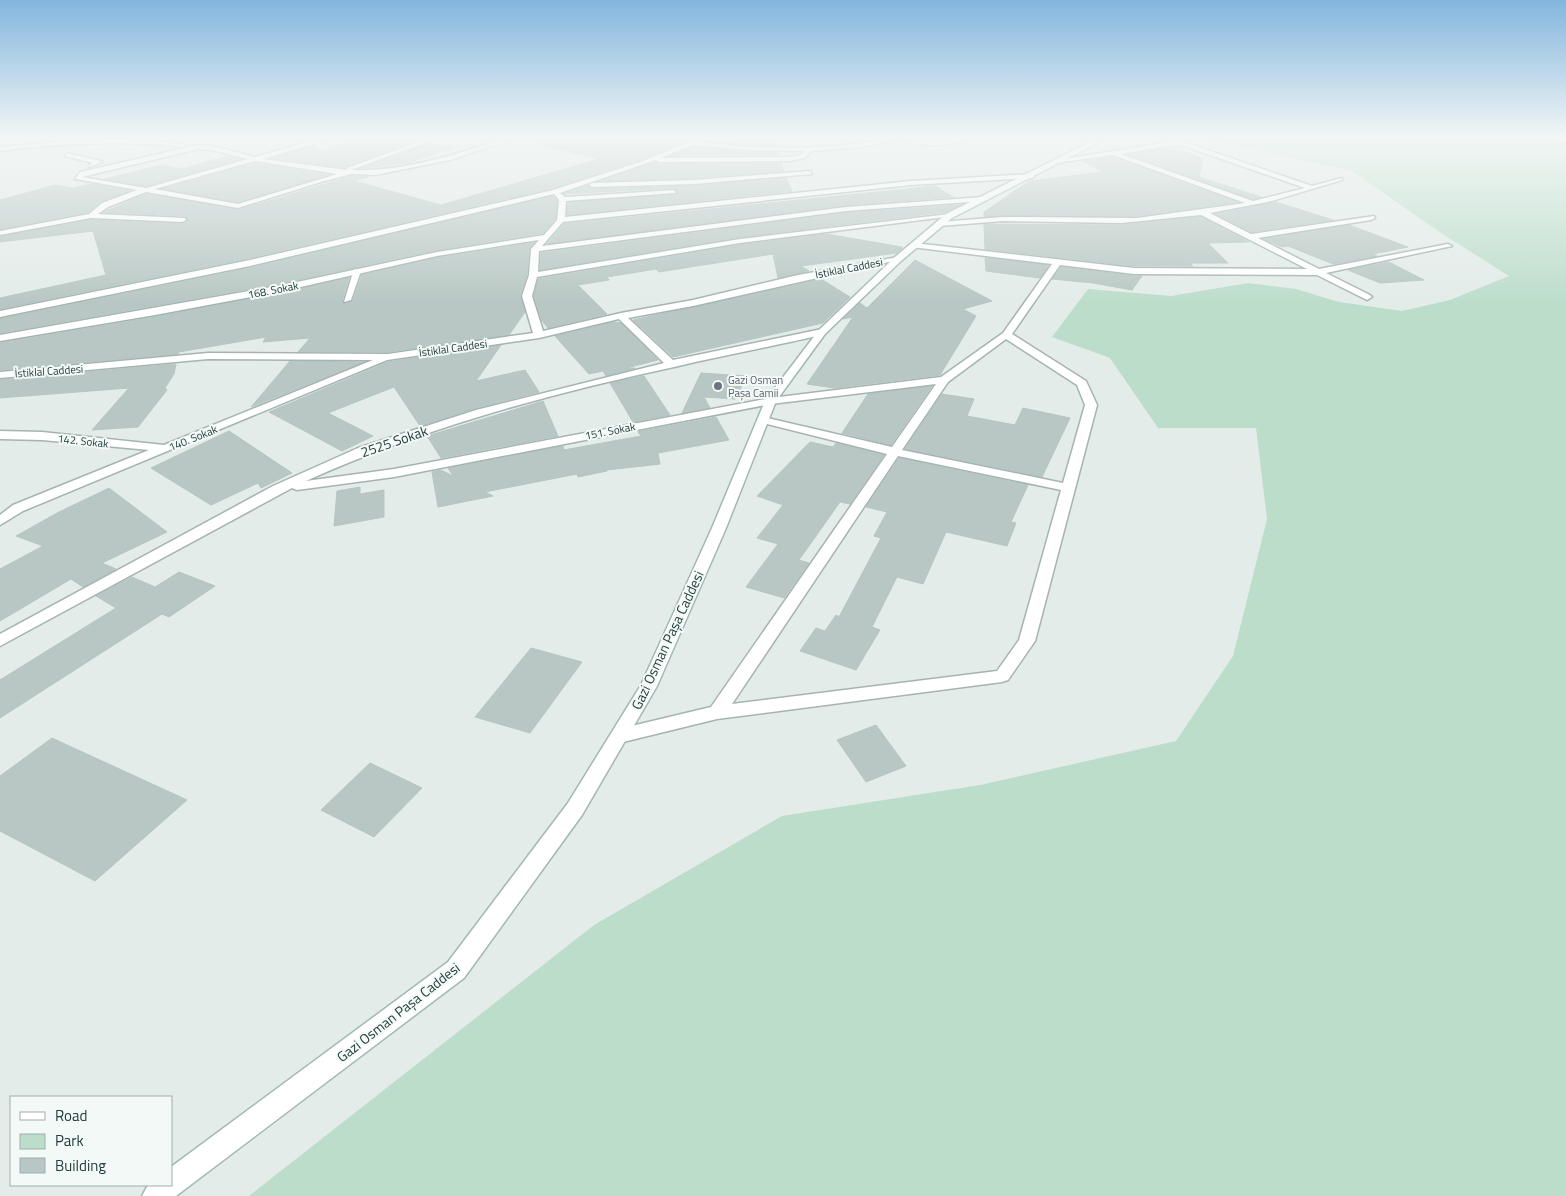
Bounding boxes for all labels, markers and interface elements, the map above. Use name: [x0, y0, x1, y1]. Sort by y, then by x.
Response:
street label: İstiklal Caddesi: [814, 254, 884, 282]
street label: 168. Sokak: [246, 277, 300, 303]
street label: İstiklal Caddesi: [418, 335, 488, 361]
street label: İstiklal Caddesi: [14, 361, 84, 381]
place label: Gazi Osman Paşa Camii: [728, 372, 783, 401]
marker: Gazi Osman Paşa Camii: [712, 380, 724, 392]
street label: 151. Sokak: [583, 418, 637, 444]
street label: 2525 Sokak: [358, 420, 431, 462]
street label: 140. Sokak: [166, 421, 220, 455]
street label: 142. Sokak: [57, 430, 110, 452]
street label: Gazi Osman Paşa Caddesi: [626, 567, 708, 713]
street label: Gazi Osman Paşa Caddesi: [332, 957, 464, 1067]
legend: [10, 1096, 172, 1186]
text: Road: [55, 1104, 87, 1127]
text: Park: [55, 1129, 84, 1152]
text: Building: [55, 1154, 106, 1177]

